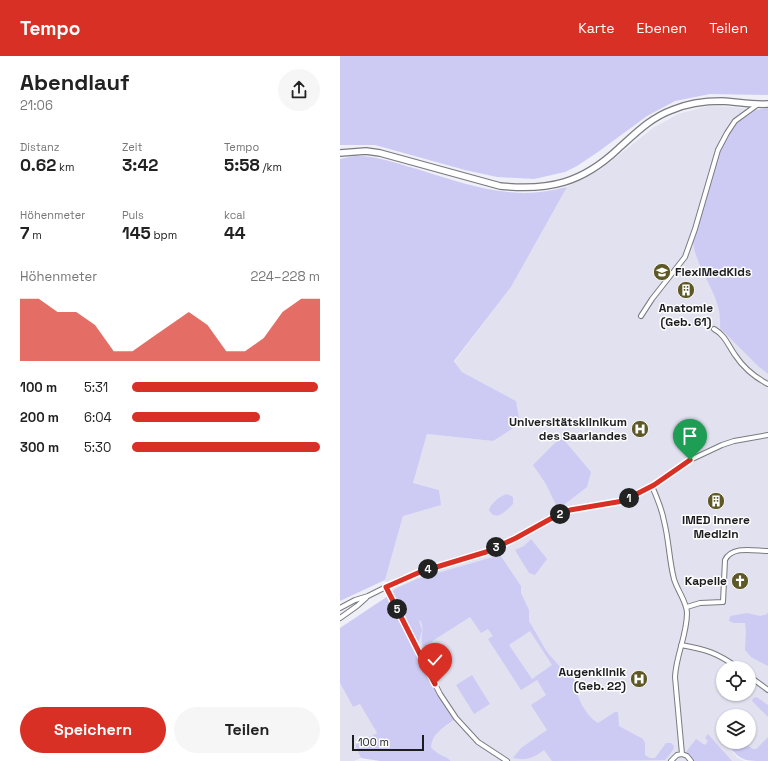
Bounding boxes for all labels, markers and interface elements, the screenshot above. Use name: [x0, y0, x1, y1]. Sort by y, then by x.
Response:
text: Tempo: [20, 16, 80, 41]
text: Karte: [578, 19, 615, 37]
text: Ebenen: [637, 19, 687, 37]
text: Teilen: [709, 19, 748, 37]
text: Abendlauf: [20, 68, 130, 96]
button: share: [278, 69, 320, 111]
text: 21:06: [20, 97, 53, 114]
text: Distanz: [20, 140, 60, 154]
text: Zeit: [122, 140, 142, 154]
text: Tempo: [224, 140, 259, 154]
text: 0.62: [20, 154, 56, 176]
text: 3:42: [122, 154, 158, 176]
text: 5:58: [224, 154, 260, 176]
text: km: [56, 160, 74, 174]
text: /km: [260, 160, 282, 174]
text: Höhenmeter: [20, 208, 85, 222]
text: Puls: [122, 208, 144, 222]
text: kcal: [224, 208, 245, 222]
text: 7: [20, 222, 29, 244]
text: 145: [122, 222, 151, 244]
text: 44: [224, 222, 246, 244]
text: m: [29, 228, 42, 242]
text: bpm: [151, 228, 177, 242]
school or university icon: FlexiMedKids: [652, 262, 672, 282]
place label: FlexiMedKids: [675, 264, 751, 280]
text: Höhenmeter: [20, 268, 97, 285]
text: 224–228 m: [250, 268, 320, 285]
building icon: Anatomie (Geb. 61): [676, 280, 696, 300]
place label: Anatomie (Geb. 61): [659, 300, 713, 330]
text: 100 m: [20, 379, 57, 396]
text: 5:31: [84, 379, 108, 396]
text: 200 m: [20, 409, 59, 426]
text: 6:04: [84, 409, 112, 426]
place label: Universitätsklinikum des Saarlandes: [509, 414, 627, 444]
hospital icon: Universitätsklinikum des Saarlandes: [630, 419, 650, 439]
pin: [673, 419, 707, 460]
icon: arrive: [679, 425, 701, 447]
text: 300 m: [20, 439, 59, 456]
text: 5:30: [84, 439, 111, 456]
pin: 1: [619, 488, 639, 508]
text: 1: [627, 491, 631, 505]
building icon: IMED Innere Medizin: [706, 491, 726, 511]
pin: 2: [550, 504, 570, 524]
text: 2: [557, 507, 563, 521]
place label: IMED Innere Medizin: [682, 512, 750, 542]
pin: 3: [486, 537, 506, 557]
text: 3: [493, 540, 499, 554]
pin: 4: [418, 559, 438, 579]
text: 4: [425, 562, 432, 576]
church icon: Kapelle: [730, 571, 750, 591]
place label: Kapelle: [685, 573, 727, 589]
pin: 5: [387, 599, 407, 619]
text: 5: [394, 602, 400, 616]
pin: [418, 643, 452, 684]
icon: check: [424, 649, 446, 671]
map controls: [716, 661, 756, 749]
button: locate: [716, 661, 756, 701]
place label: Augenklinik (Geb. 22): [559, 664, 626, 694]
hospital icon: Augenklinik (Geb. 22): [629, 669, 649, 689]
button: Speichern: [20, 707, 166, 753]
button: Teilen: [174, 707, 320, 753]
button: layers: [716, 709, 756, 749]
scale bar: [352, 733, 424, 752]
text: 100 m: [358, 735, 389, 749]

